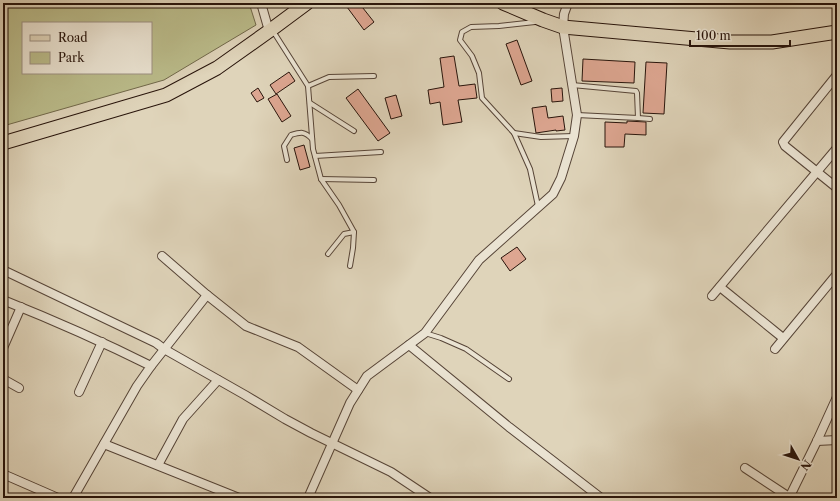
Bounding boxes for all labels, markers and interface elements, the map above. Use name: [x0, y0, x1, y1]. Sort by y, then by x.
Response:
legend: [22, 22, 152, 74]
scale bar: [690, 22, 790, 48]
text: 100 m: [696, 28, 731, 43]
text: Road: [58, 30, 88, 45]
text: Park: [58, 50, 85, 65]
north arrow: [778, 439, 818, 479]
text: N: [797, 457, 814, 474]

